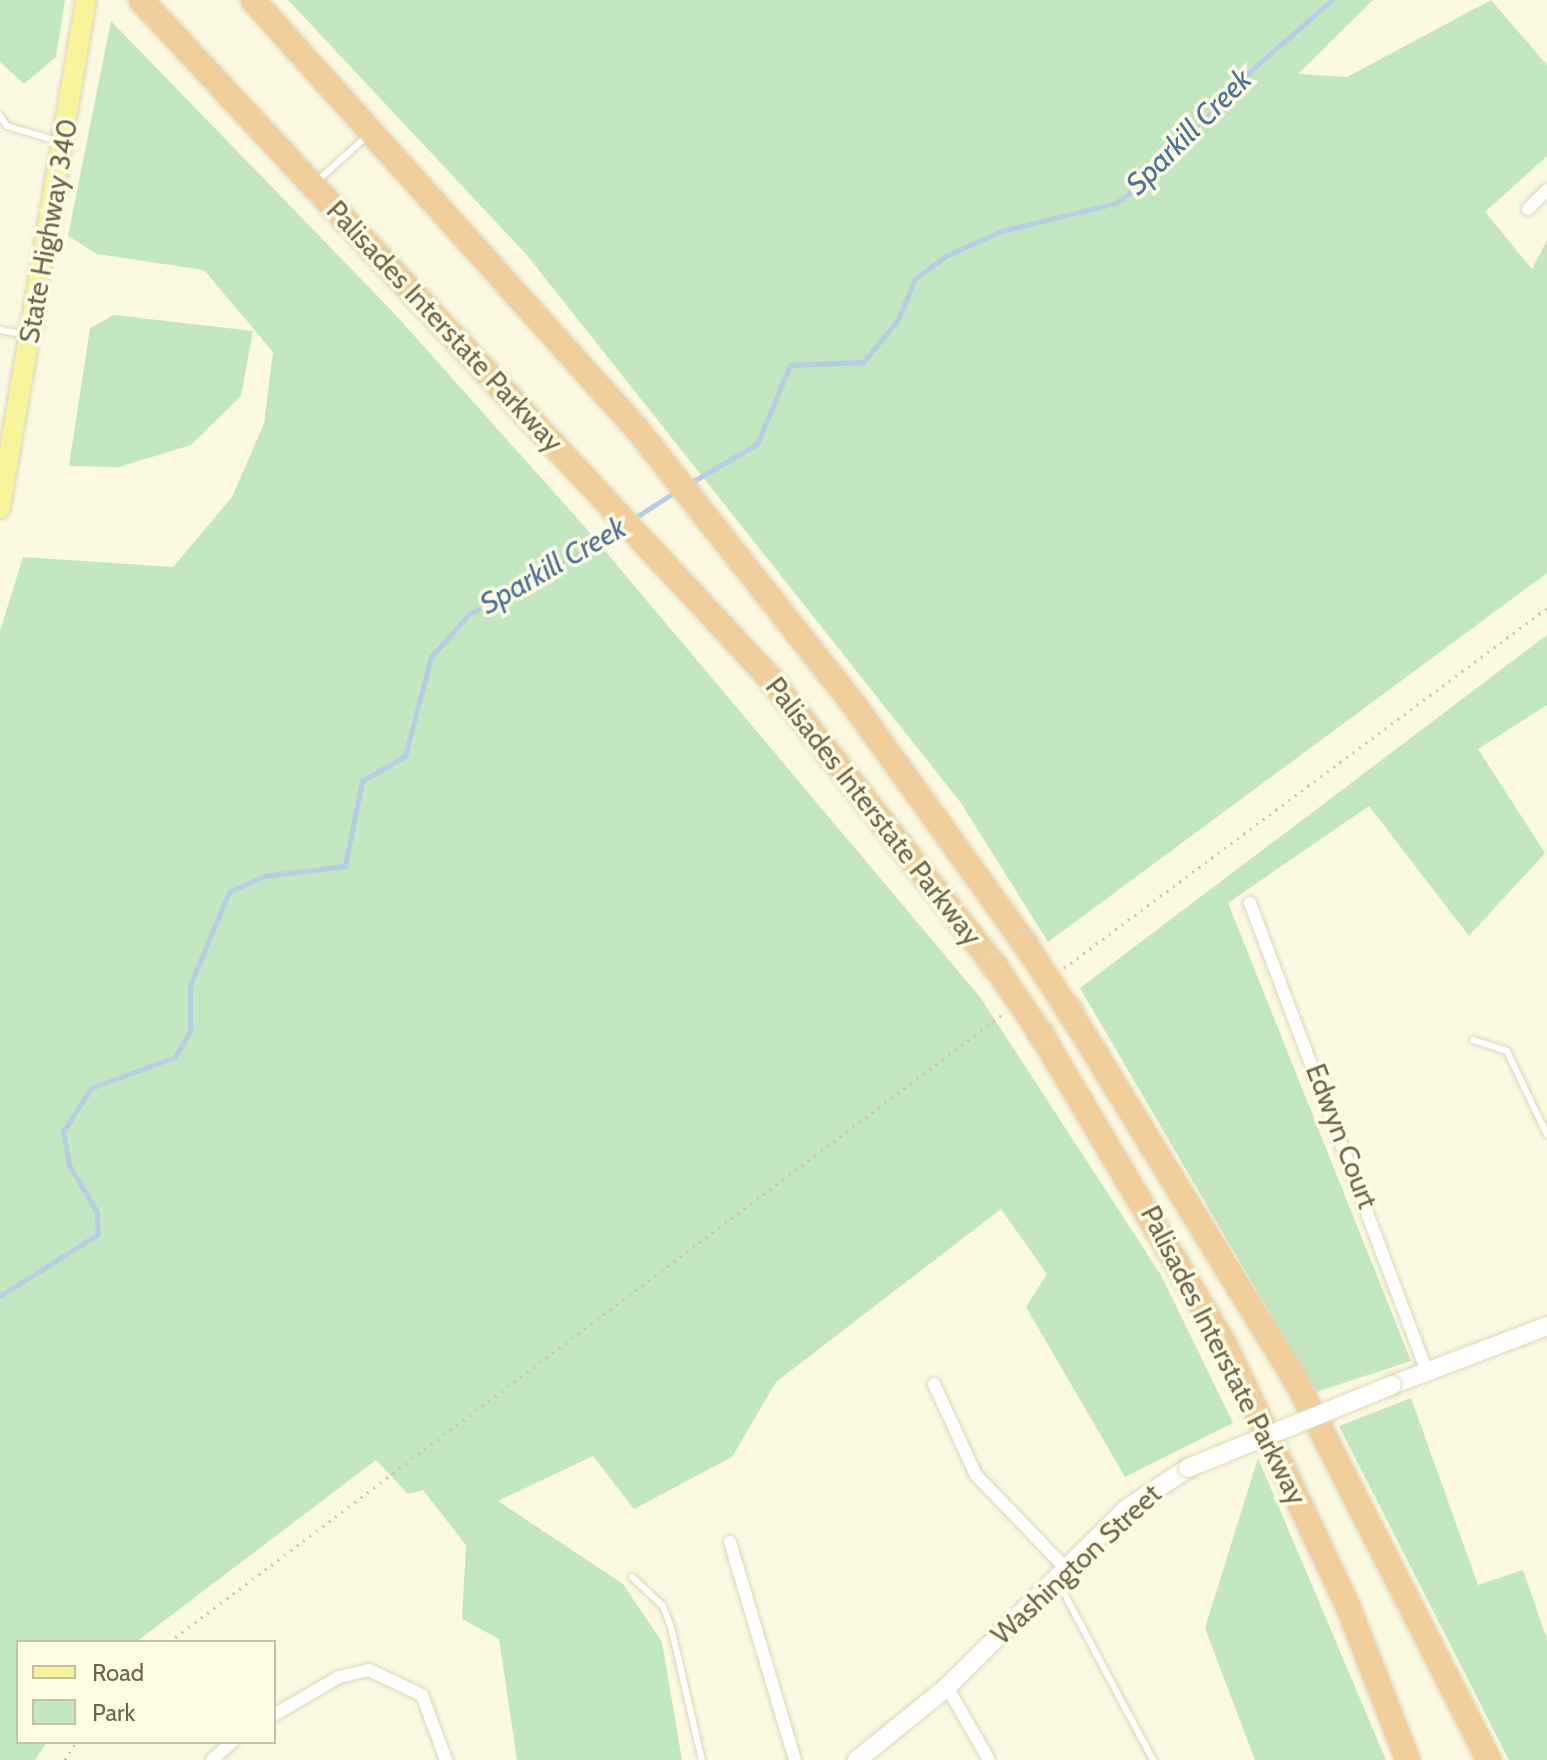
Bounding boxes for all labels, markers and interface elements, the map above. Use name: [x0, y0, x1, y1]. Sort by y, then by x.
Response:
water label: Sparkill Creek: [1119, 62, 1259, 202]
street label: State Highway 340: [12, 116, 84, 346]
street label: Palisades Interstate Parkway: [320, 193, 570, 459]
water label: Sparkill Creek: [474, 510, 632, 622]
street label: Palisades Interstate Parkway: [759, 670, 989, 952]
street label: Edwyn Court: [1299, 1059, 1385, 1213]
street label: Palisades Interstate Parkway: [1134, 1200, 1314, 1510]
street label: Washington Street: [984, 1477, 1168, 1651]
legend: [16, 1640, 276, 1744]
text: Road: [92, 1658, 144, 1687]
text: Park: [92, 1698, 135, 1727]

